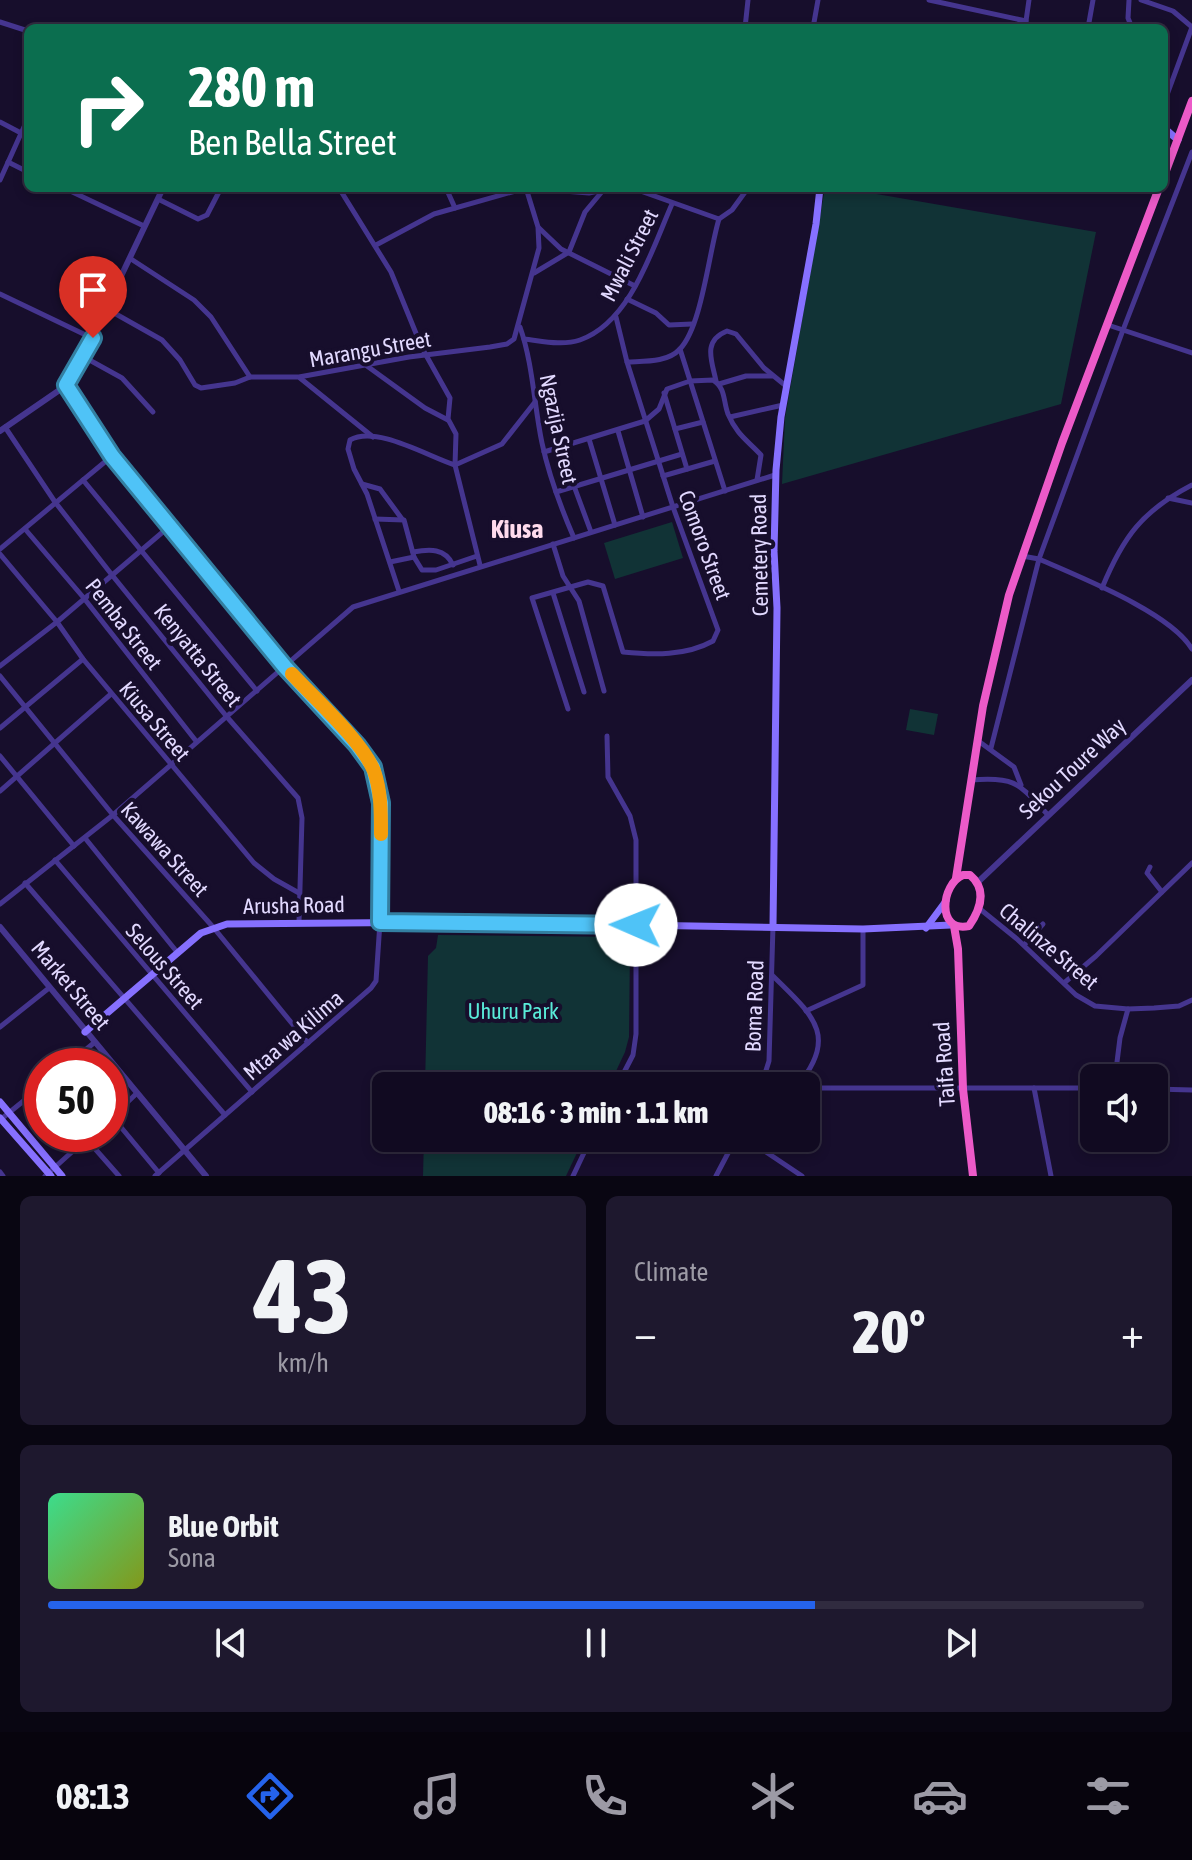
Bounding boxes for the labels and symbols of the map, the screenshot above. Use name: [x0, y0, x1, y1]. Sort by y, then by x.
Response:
street label: Mwali Street: [595, 205, 663, 305]
pin: [59, 256, 127, 338]
street label: Marangu Street: [307, 325, 433, 373]
street label: Ngazija Street: [535, 372, 583, 486]
street label: Comoro Street: [673, 487, 737, 603]
street label: Cemetery Road: [745, 494, 773, 616]
district label: Kiusa: [491, 514, 543, 544]
street label: Pemba Street: [80, 573, 168, 675]
street label: Kenyatta Street: [149, 599, 247, 711]
street label: Kiusa Street: [114, 676, 196, 766]
street label: Sekou Toure Way: [1013, 712, 1131, 824]
street label: Kawawa Street: [116, 796, 214, 902]
position arrow: [594, 883, 678, 967]
street label: Arusha Road: [243, 891, 345, 919]
street label: Chalinze Street: [994, 897, 1104, 995]
street label: Selous Street: [121, 918, 209, 1014]
street label: Market Street: [26, 935, 116, 1035]
street label: Boma Road: [739, 960, 769, 1052]
street label: Mtaa wa Kilima: [238, 985, 348, 1085]
park label: Uhuru Park: [467, 998, 559, 1024]
street label: Taifa Road: [928, 1021, 960, 1107]
speed limit sign: 50: [24, 1048, 128, 1152]

